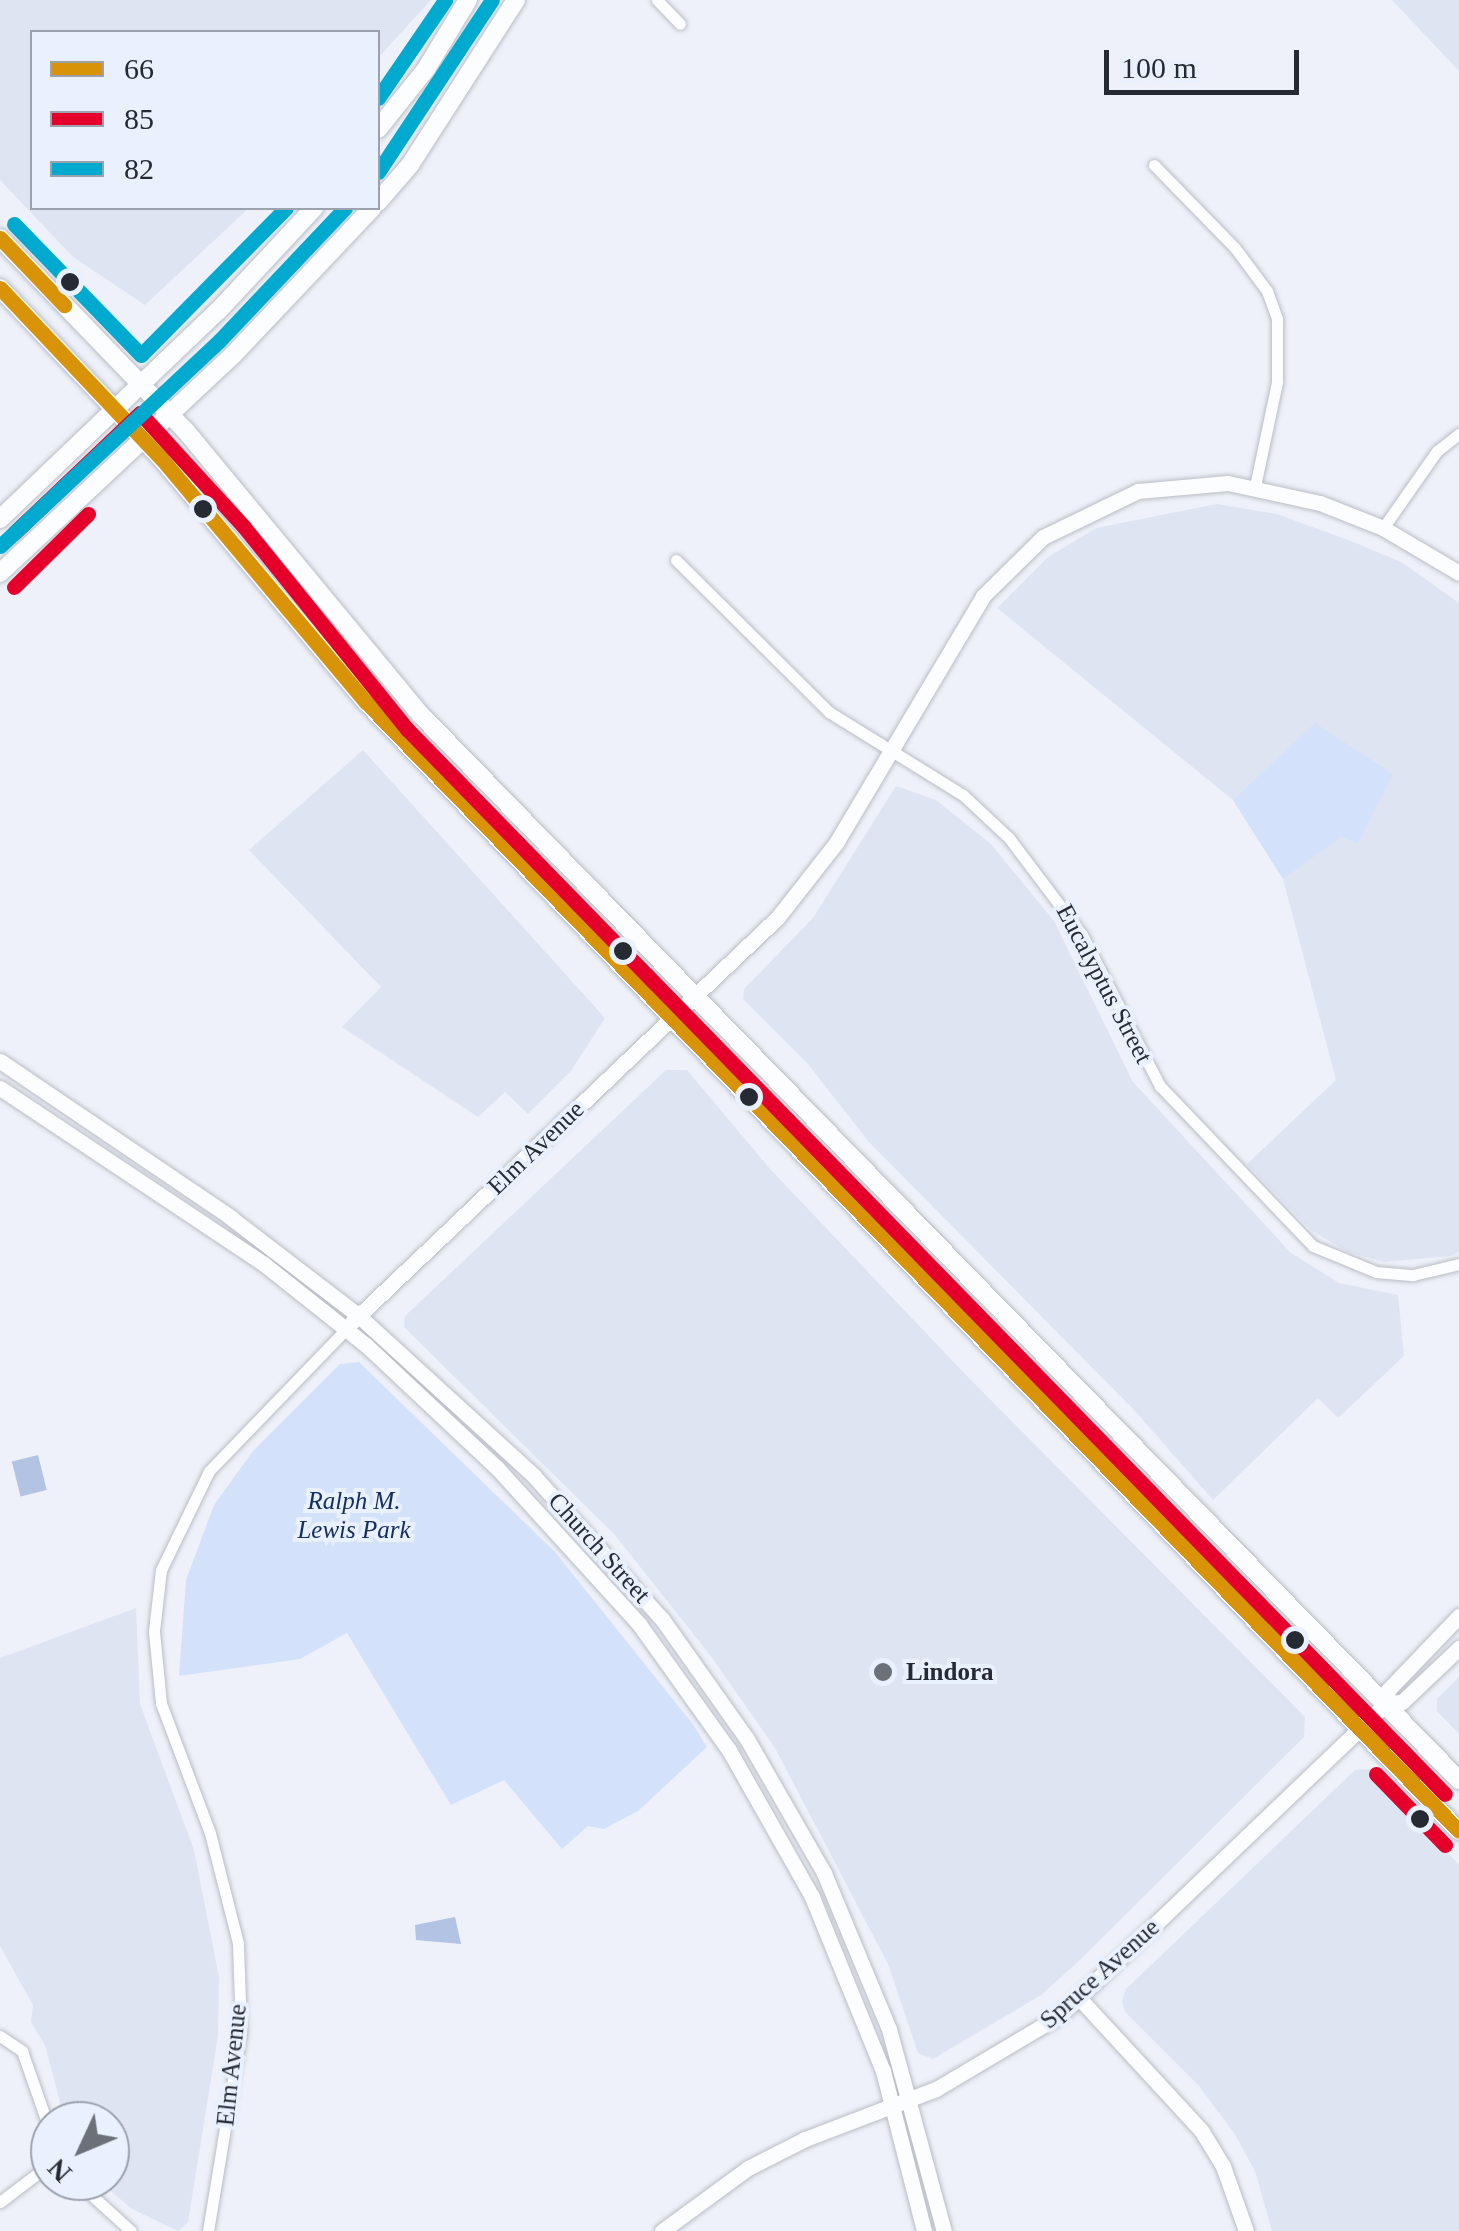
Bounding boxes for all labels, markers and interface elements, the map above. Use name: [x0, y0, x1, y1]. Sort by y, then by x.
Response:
legend: [30, 30, 380, 210]
scale bar: [1109, 30, 1304, 92]
text: 100 m: [1121, 51, 1197, 84]
text: 66: [124, 52, 154, 85]
text: 85: [124, 102, 154, 135]
text: 82: [124, 152, 154, 185]
unlabelled marker: [60, 272, 80, 292]
unlabelled marker: [193, 499, 213, 519]
street label: Eucalyptus Street: [1050, 899, 1158, 1069]
unlabelled marker: [613, 941, 633, 961]
unlabelled marker: [739, 1087, 759, 1107]
street label: Elm Avenue: [481, 1094, 591, 1202]
park label: Ralph M. Lewis Park: [297, 1487, 411, 1546]
street label: Church Street: [542, 1487, 656, 1609]
unlabelled marker: [1285, 1630, 1305, 1650]
place label: Lindora: [906, 1657, 994, 1687]
marker: Lindora: [870, 1659, 896, 1685]
unlabelled marker: [1410, 1809, 1430, 1829]
street label: Spruce Avenue: [1034, 1912, 1166, 2036]
street label: Elm Avenue: [211, 2002, 253, 2128]
north arrow: [30, 2101, 130, 2201]
text: N: [41, 2153, 78, 2189]

